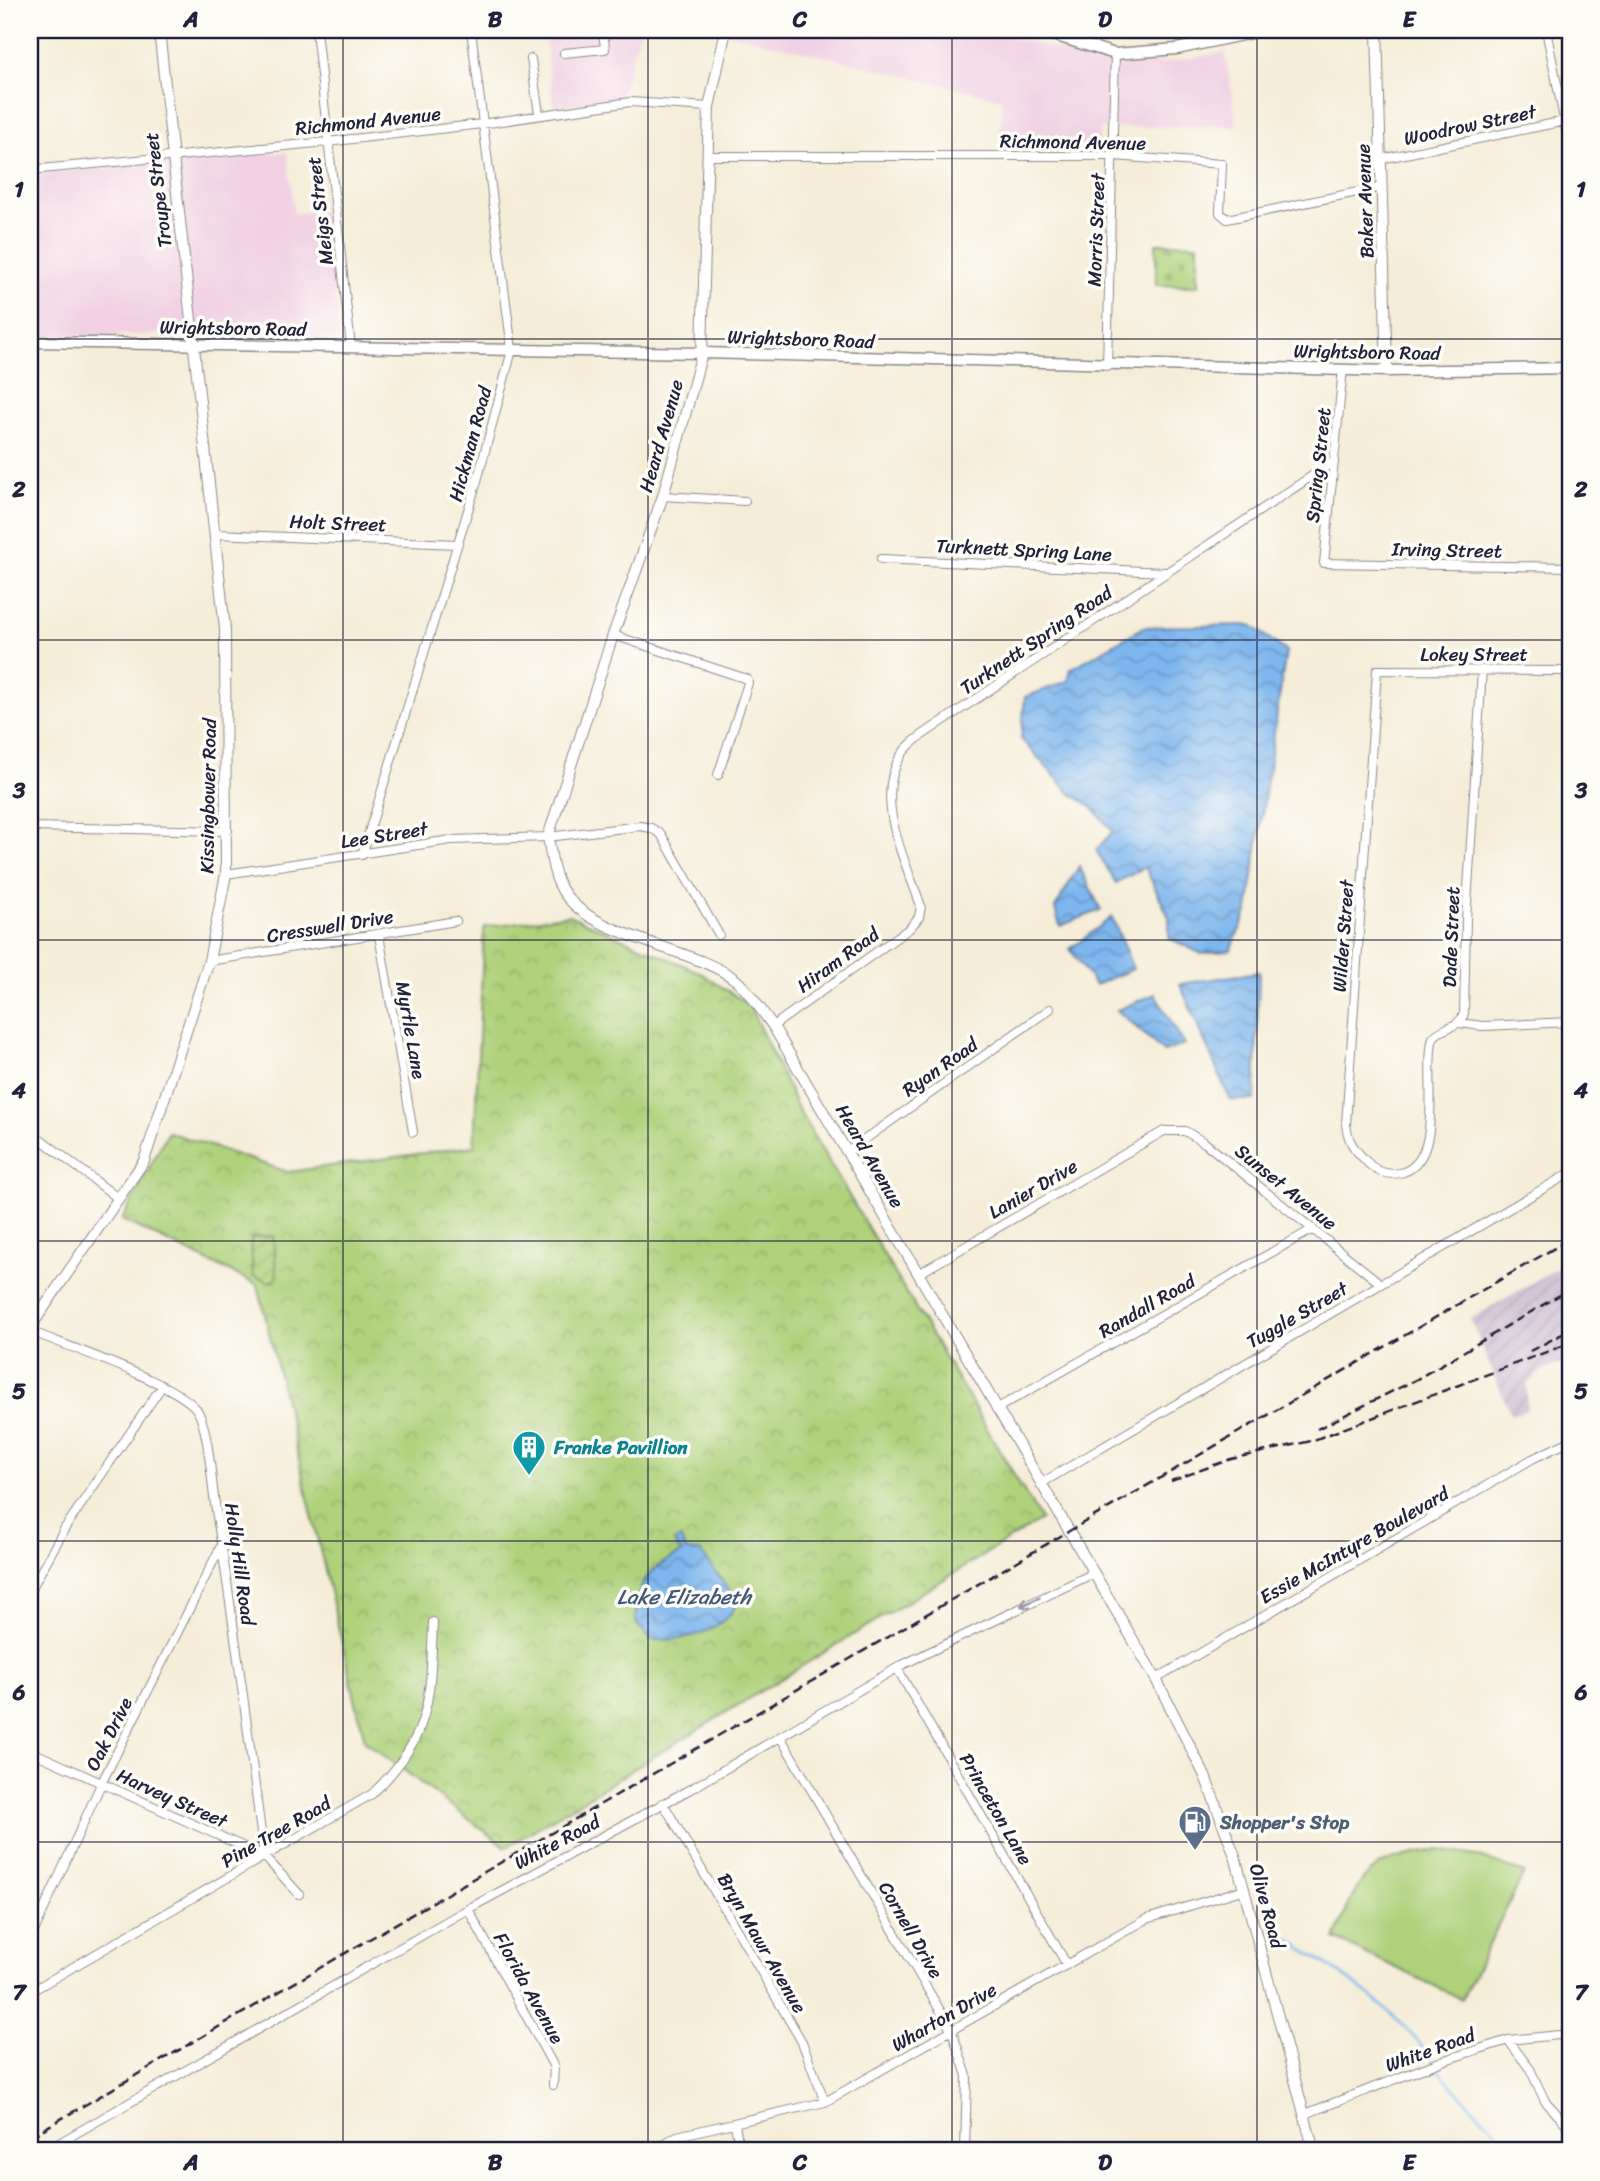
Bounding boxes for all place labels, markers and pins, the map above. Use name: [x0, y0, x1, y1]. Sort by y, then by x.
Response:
building icon: Franke Pavillion: [510, 1428, 548, 1477]
place label: Franke Pavillion: [553, 1431, 688, 1464]
fuel station icon: Shopper's Stop: [1176, 1803, 1214, 1852]
place label: Shopper's Stop: [1219, 1806, 1350, 1839]

